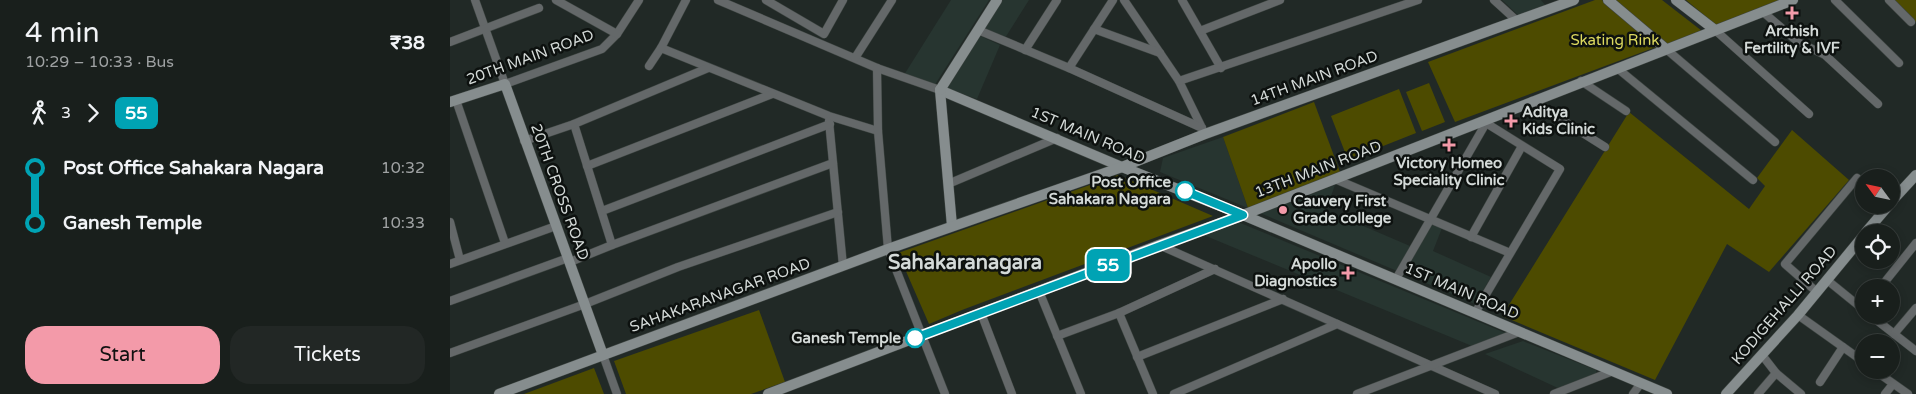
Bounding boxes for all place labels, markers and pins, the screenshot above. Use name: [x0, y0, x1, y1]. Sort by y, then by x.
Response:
marker: Archish Fertility & IVF: [1785, 6, 1799, 20]
place label: Archish Fertility & IVF: [1744, 22, 1840, 58]
place label: Aditya Kids Clinic: [1522, 103, 1595, 138]
marker: Aditya Kids Clinic: [1504, 114, 1518, 128]
marker: Victory Homeo Speciality Clinic: [1442, 138, 1456, 152]
place label: Victory Homeo Speciality Clinic: [1393, 154, 1505, 190]
place label: Post Office Sahakara Nagara: [1049, 173, 1171, 209]
marker: Post Office Sahakara Nagara: [1175, 181, 1195, 201]
place label: Cauvery First Grade college: [1293, 192, 1392, 228]
marker: Cauvery First Grade college: [1277, 204, 1289, 216]
place label: Apollo Diagnostics: [1254, 255, 1337, 291]
marker: Apollo Diagnostics: [1341, 266, 1355, 280]
marker: Ganesh Temple: [905, 328, 925, 348]
place label: Ganesh Temple: [791, 329, 901, 348]

